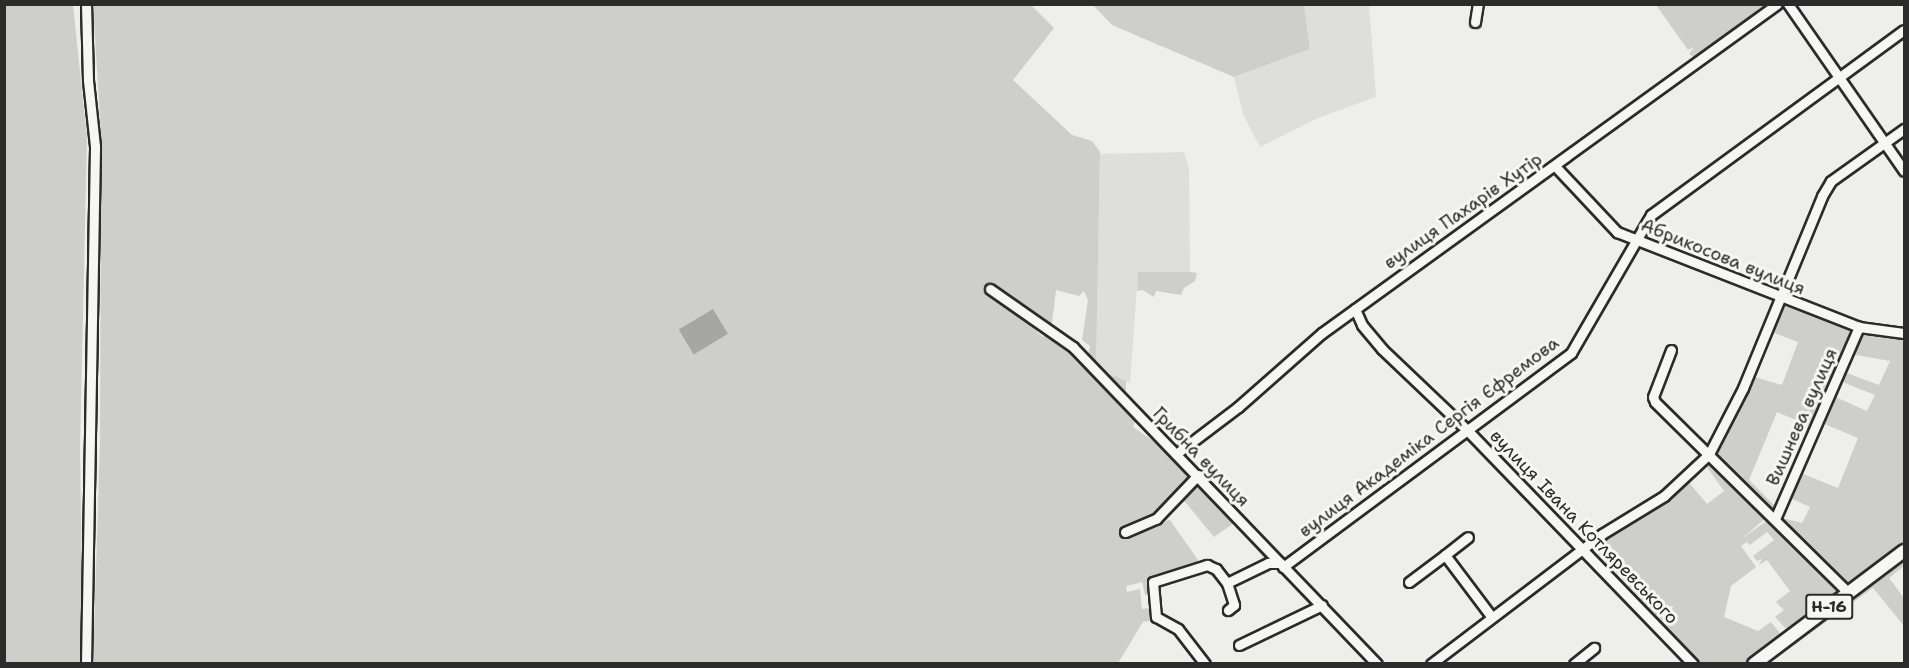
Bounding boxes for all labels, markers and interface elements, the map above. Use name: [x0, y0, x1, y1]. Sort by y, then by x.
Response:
street label: вулиця Пахарів Хутір: [1380, 148, 1546, 274]
street label: Абрикосова вулиця: [1638, 214, 1808, 300]
street label: вулиця Академіка Сергія Єфремова: [1295, 332, 1563, 542]
street label: Вишнева вулиця: [1762, 345, 1842, 489]
street label: Грибна вулиця: [1148, 403, 1254, 511]
street label: вулиця Івана Котляревського: [1485, 425, 1683, 629]
road number: Н-16: [1805, 594, 1853, 620]

